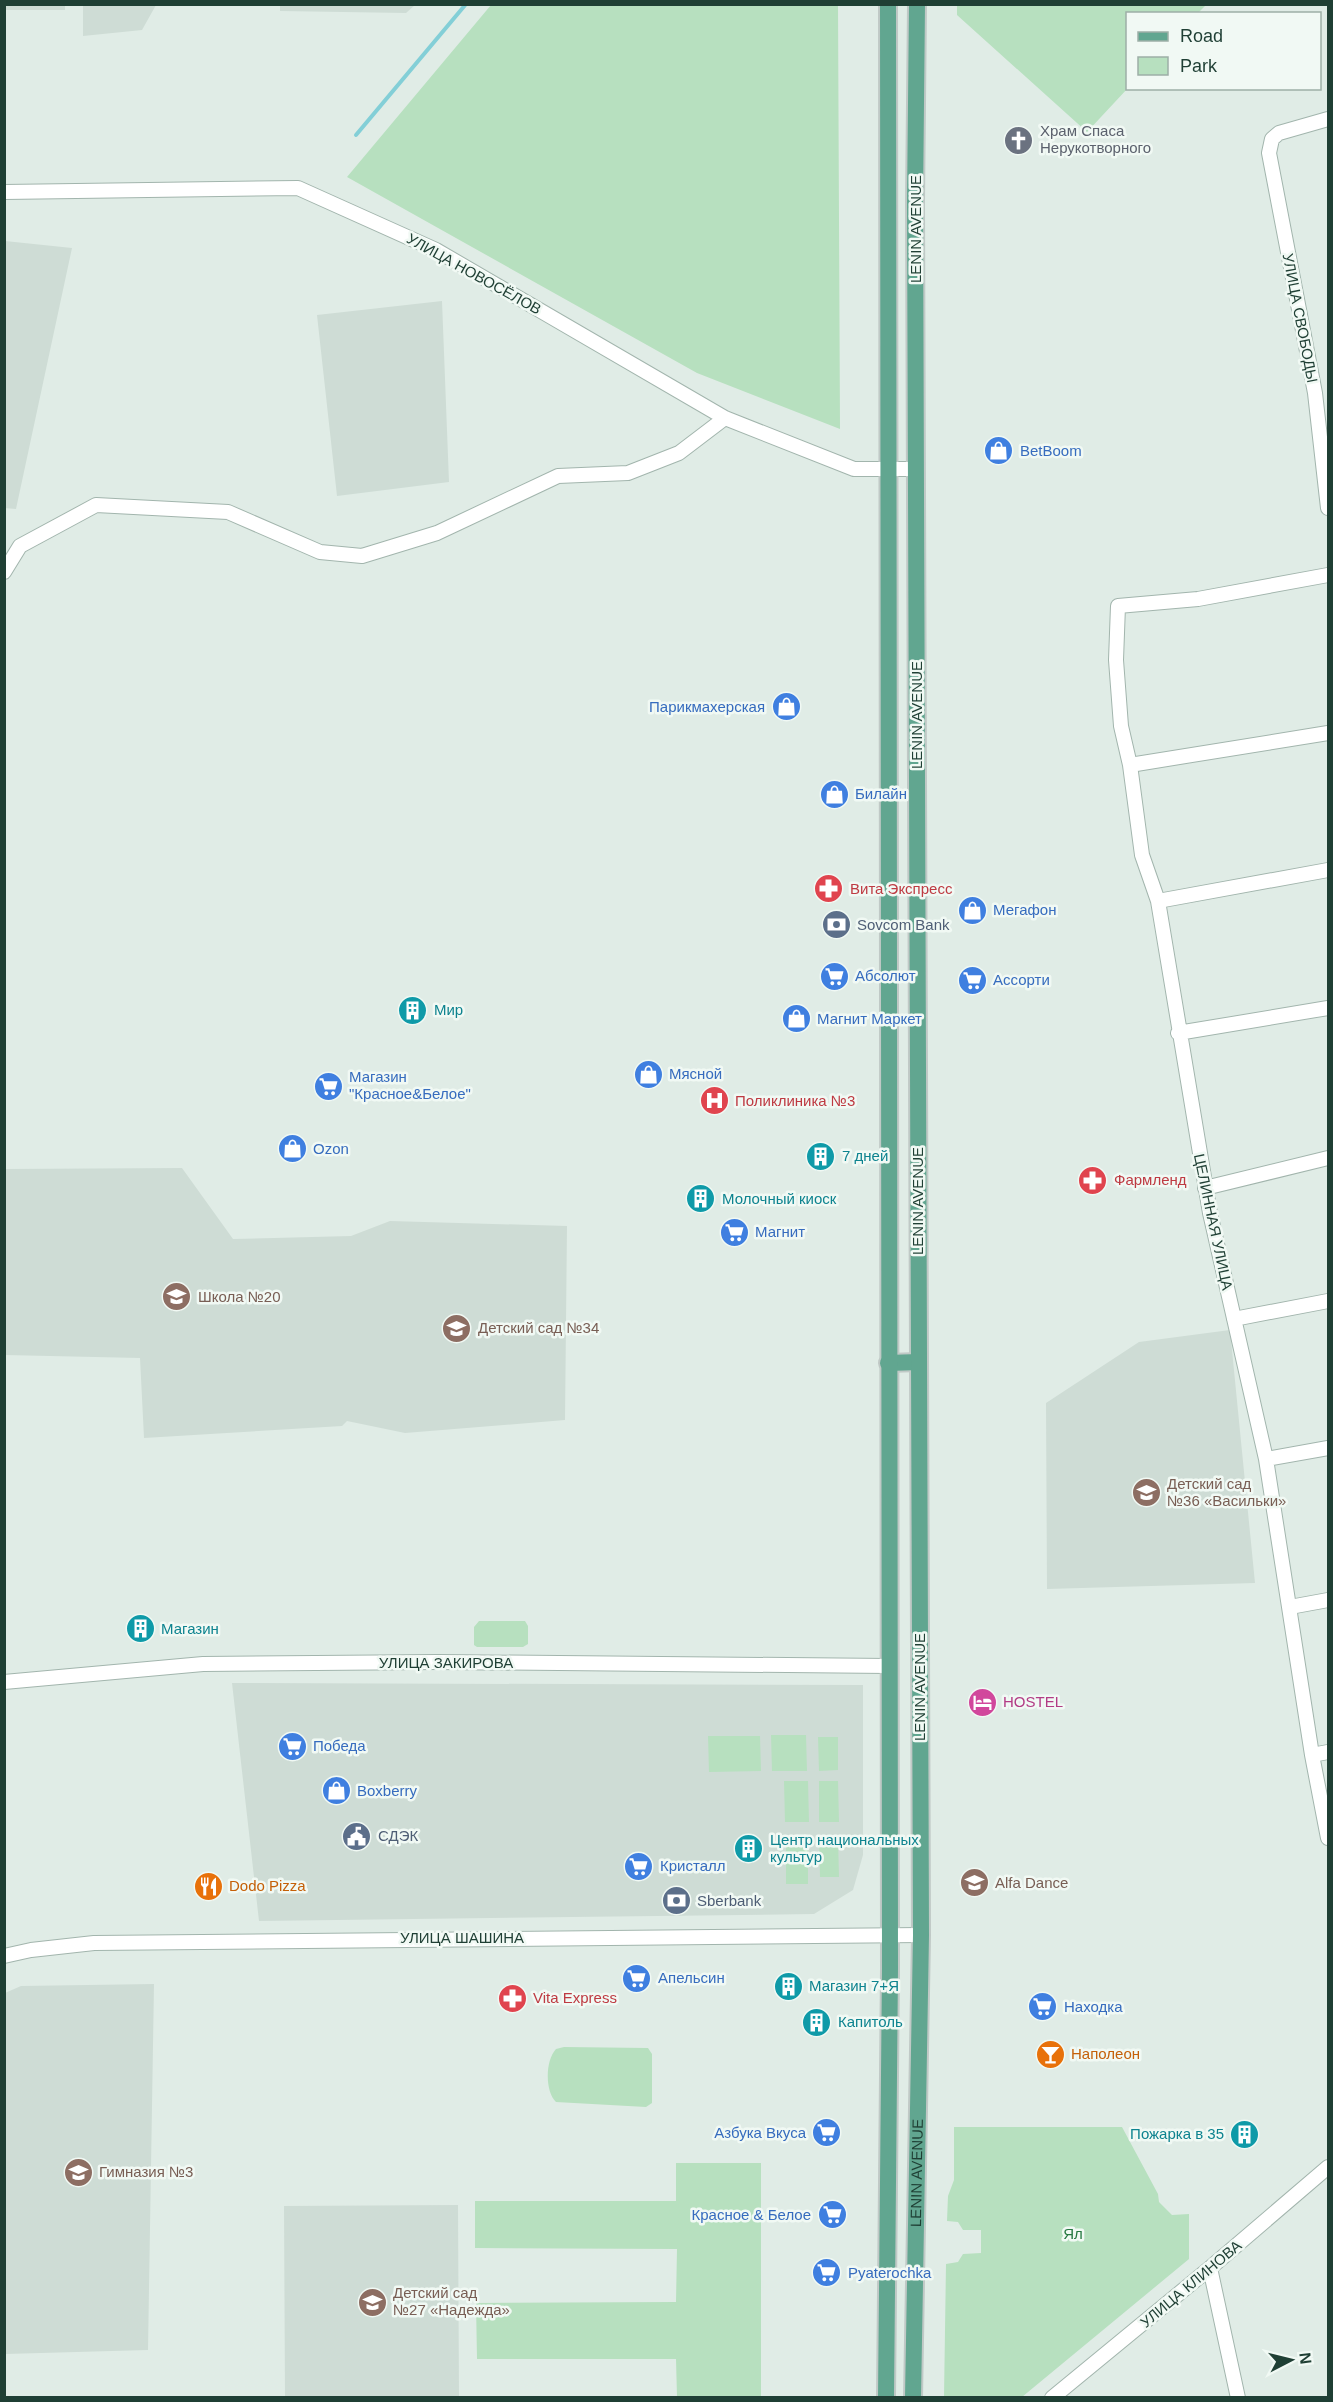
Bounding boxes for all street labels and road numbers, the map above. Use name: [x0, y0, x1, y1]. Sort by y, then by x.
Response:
street label: LENIN AVENUE: [907, 175, 924, 283]
street label: УЛИЦА НОВОСЁЛОВ: [404, 230, 544, 318]
street label: УЛИЦА СВОБОДЫ: [1280, 252, 1321, 384]
street label: LENIN AVENUE: [908, 661, 925, 769]
street label: LENIN AVENUE: [909, 1147, 926, 1255]
street label: ЦЕЛИННАЯ УЛИЦА: [1191, 1152, 1236, 1292]
street label: LENIN AVENUE: [911, 1633, 928, 1741]
street label: УЛИЦА ЗАКИРОВА: [379, 1654, 513, 1671]
street label: УЛИЦА ШАШИНА: [400, 1929, 524, 1946]
street label: LENIN AVENUE: [907, 2119, 926, 2227]
street label: УЛИЦА КЛИНОВА: [1137, 2237, 1245, 2331]

